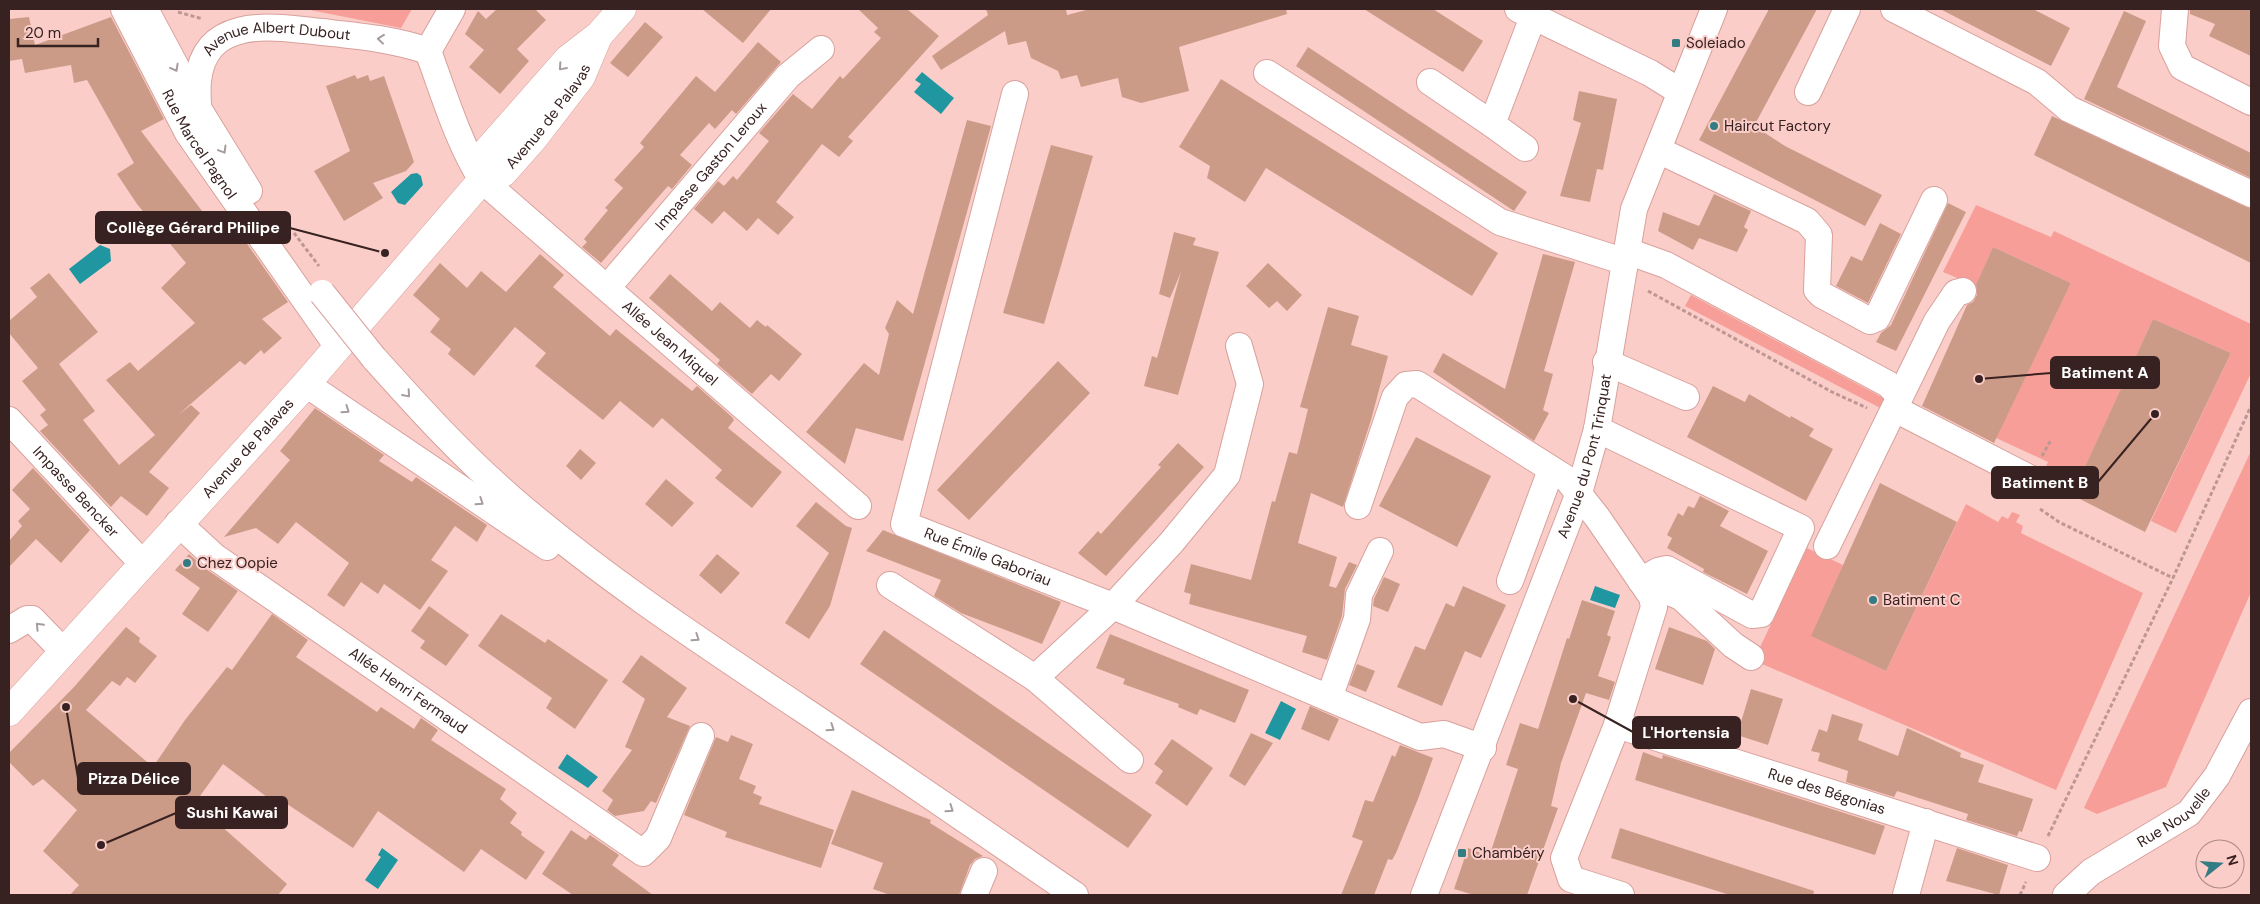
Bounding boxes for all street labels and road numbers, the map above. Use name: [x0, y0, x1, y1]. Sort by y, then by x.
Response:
street label: Avenue Albert Dubout: [198, 18, 352, 60]
street label: Avenue de Palavas: [501, 61, 595, 173]
street label: Rue Marcel Pagnol: [157, 86, 241, 203]
street label: Impasse Gaston Leroux: [651, 98, 772, 235]
street label: Allée Jean Miquel: [618, 296, 722, 390]
street label: Avenue du Pont Trinquat: [1552, 372, 1616, 541]
street label: Avenue de Palavas: [198, 394, 298, 502]
street label: Impasse Bencker: [28, 442, 124, 542]
street label: Rue Émile Gaboriau: [921, 523, 1054, 591]
street label: Allée Henri Fermaud: [345, 643, 471, 738]
street label: Rue des Bégonias: [1766, 763, 1888, 819]
street label: Rue Nouvelle: [2133, 783, 2215, 852]

